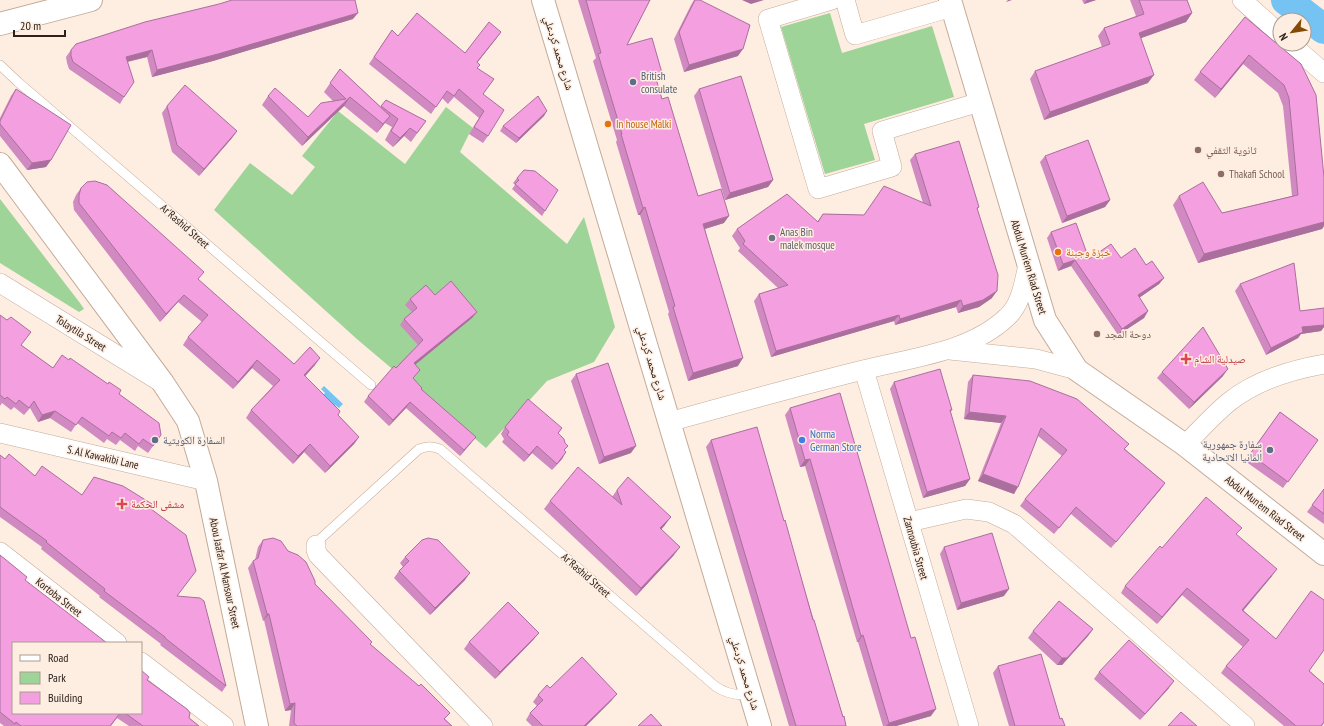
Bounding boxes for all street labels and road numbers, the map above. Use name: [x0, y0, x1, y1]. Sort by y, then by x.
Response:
street label: شارع محمد كردعلي: [539, 14, 577, 92]
street label: Ar'Rashid Street: [158, 201, 212, 251]
street label: Abdul Mun'em Riad Street: [1008, 218, 1050, 316]
street label: Tolaytila Street: [53, 312, 109, 354]
street label: شارع محمد كردعلي: [632, 324, 670, 402]
street label: S. Al Kawakibi Lane: [66, 442, 141, 472]
street label: Abdul Mun'em Riad Street: [1222, 472, 1308, 544]
street label: Zannoubia Street: [900, 515, 932, 581]
street label: Abou Jaafar Al Mansour Street: [206, 516, 244, 630]
street label: Ar'Rashid Street: [559, 550, 613, 600]
street label: Kortoba Street: [33, 575, 85, 619]
street label: شارع محمد كردعلي: [725, 634, 763, 712]

